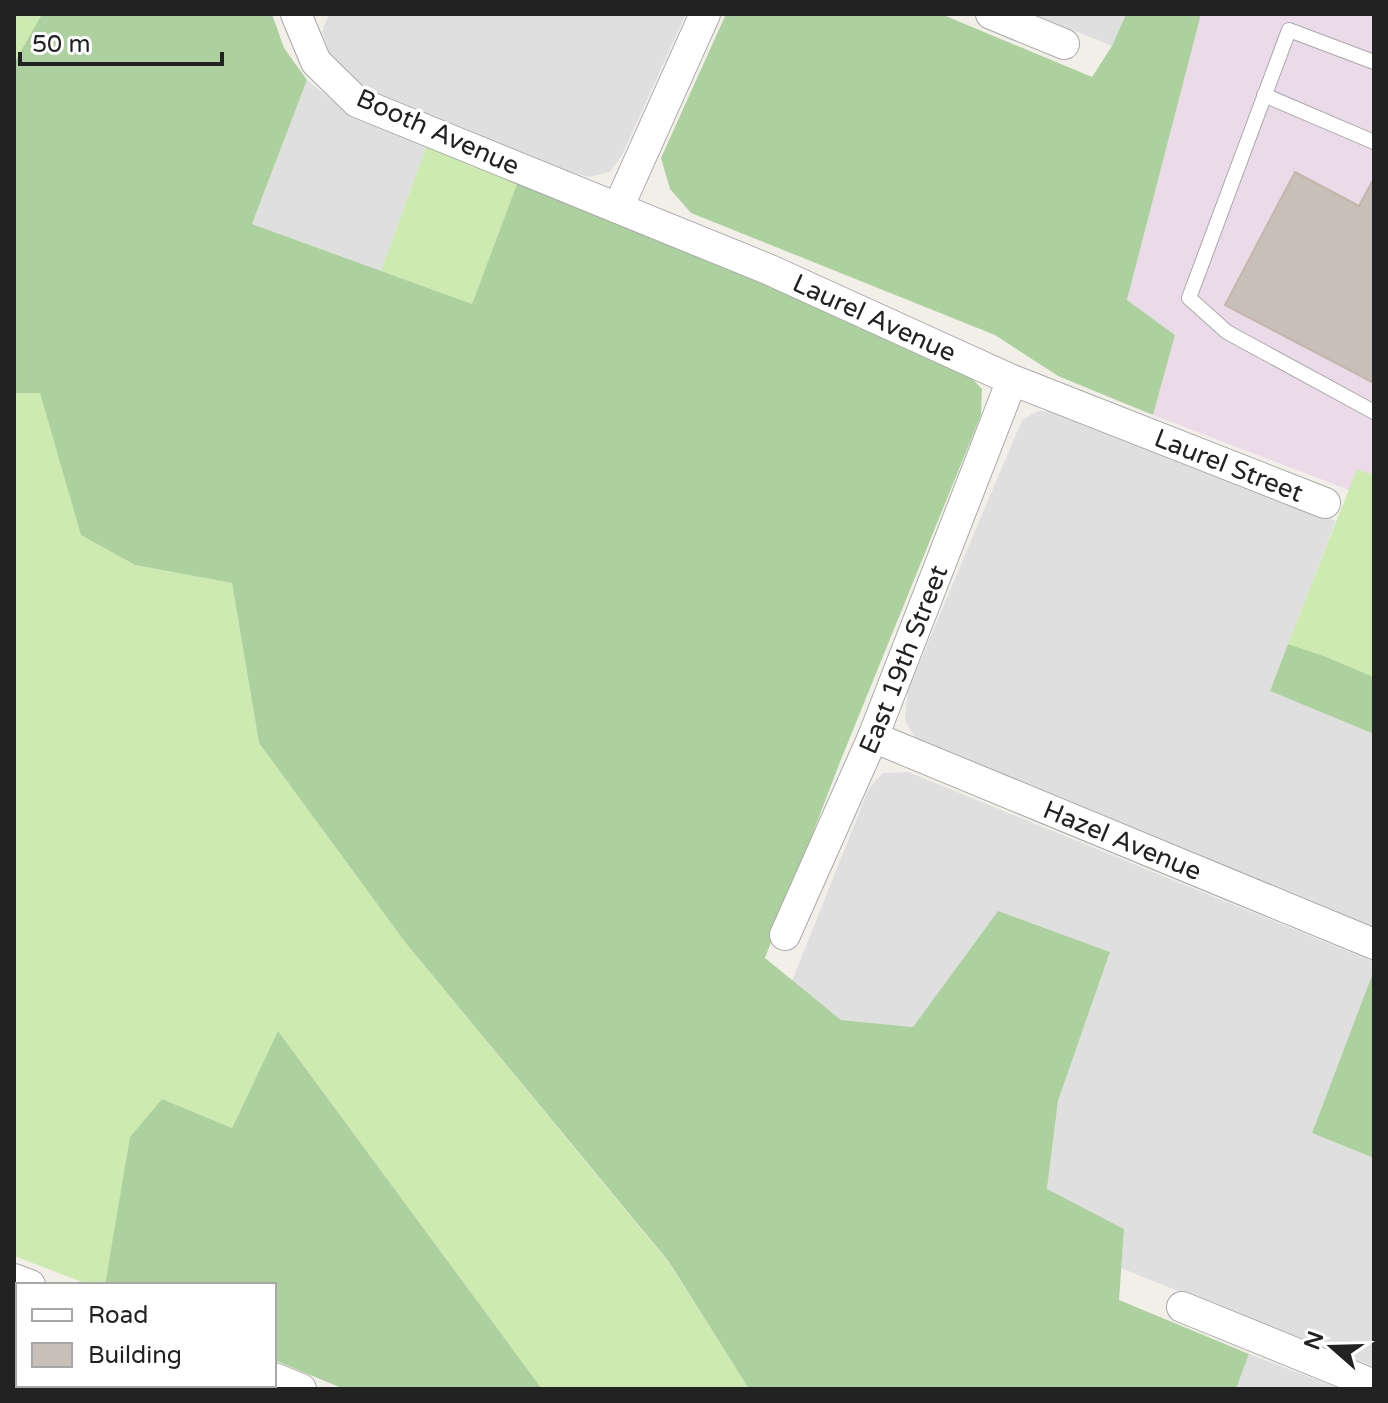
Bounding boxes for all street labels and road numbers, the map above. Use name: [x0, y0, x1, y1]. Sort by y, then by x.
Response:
street label: Booth Avenue: [352, 82, 524, 182]
street label: Laurel Avenue: [788, 267, 961, 368]
street label: Laurel Street: [1150, 422, 1308, 508]
street label: East 19th Street: [852, 561, 954, 758]
street label: Hazel Avenue: [1039, 794, 1206, 887]

